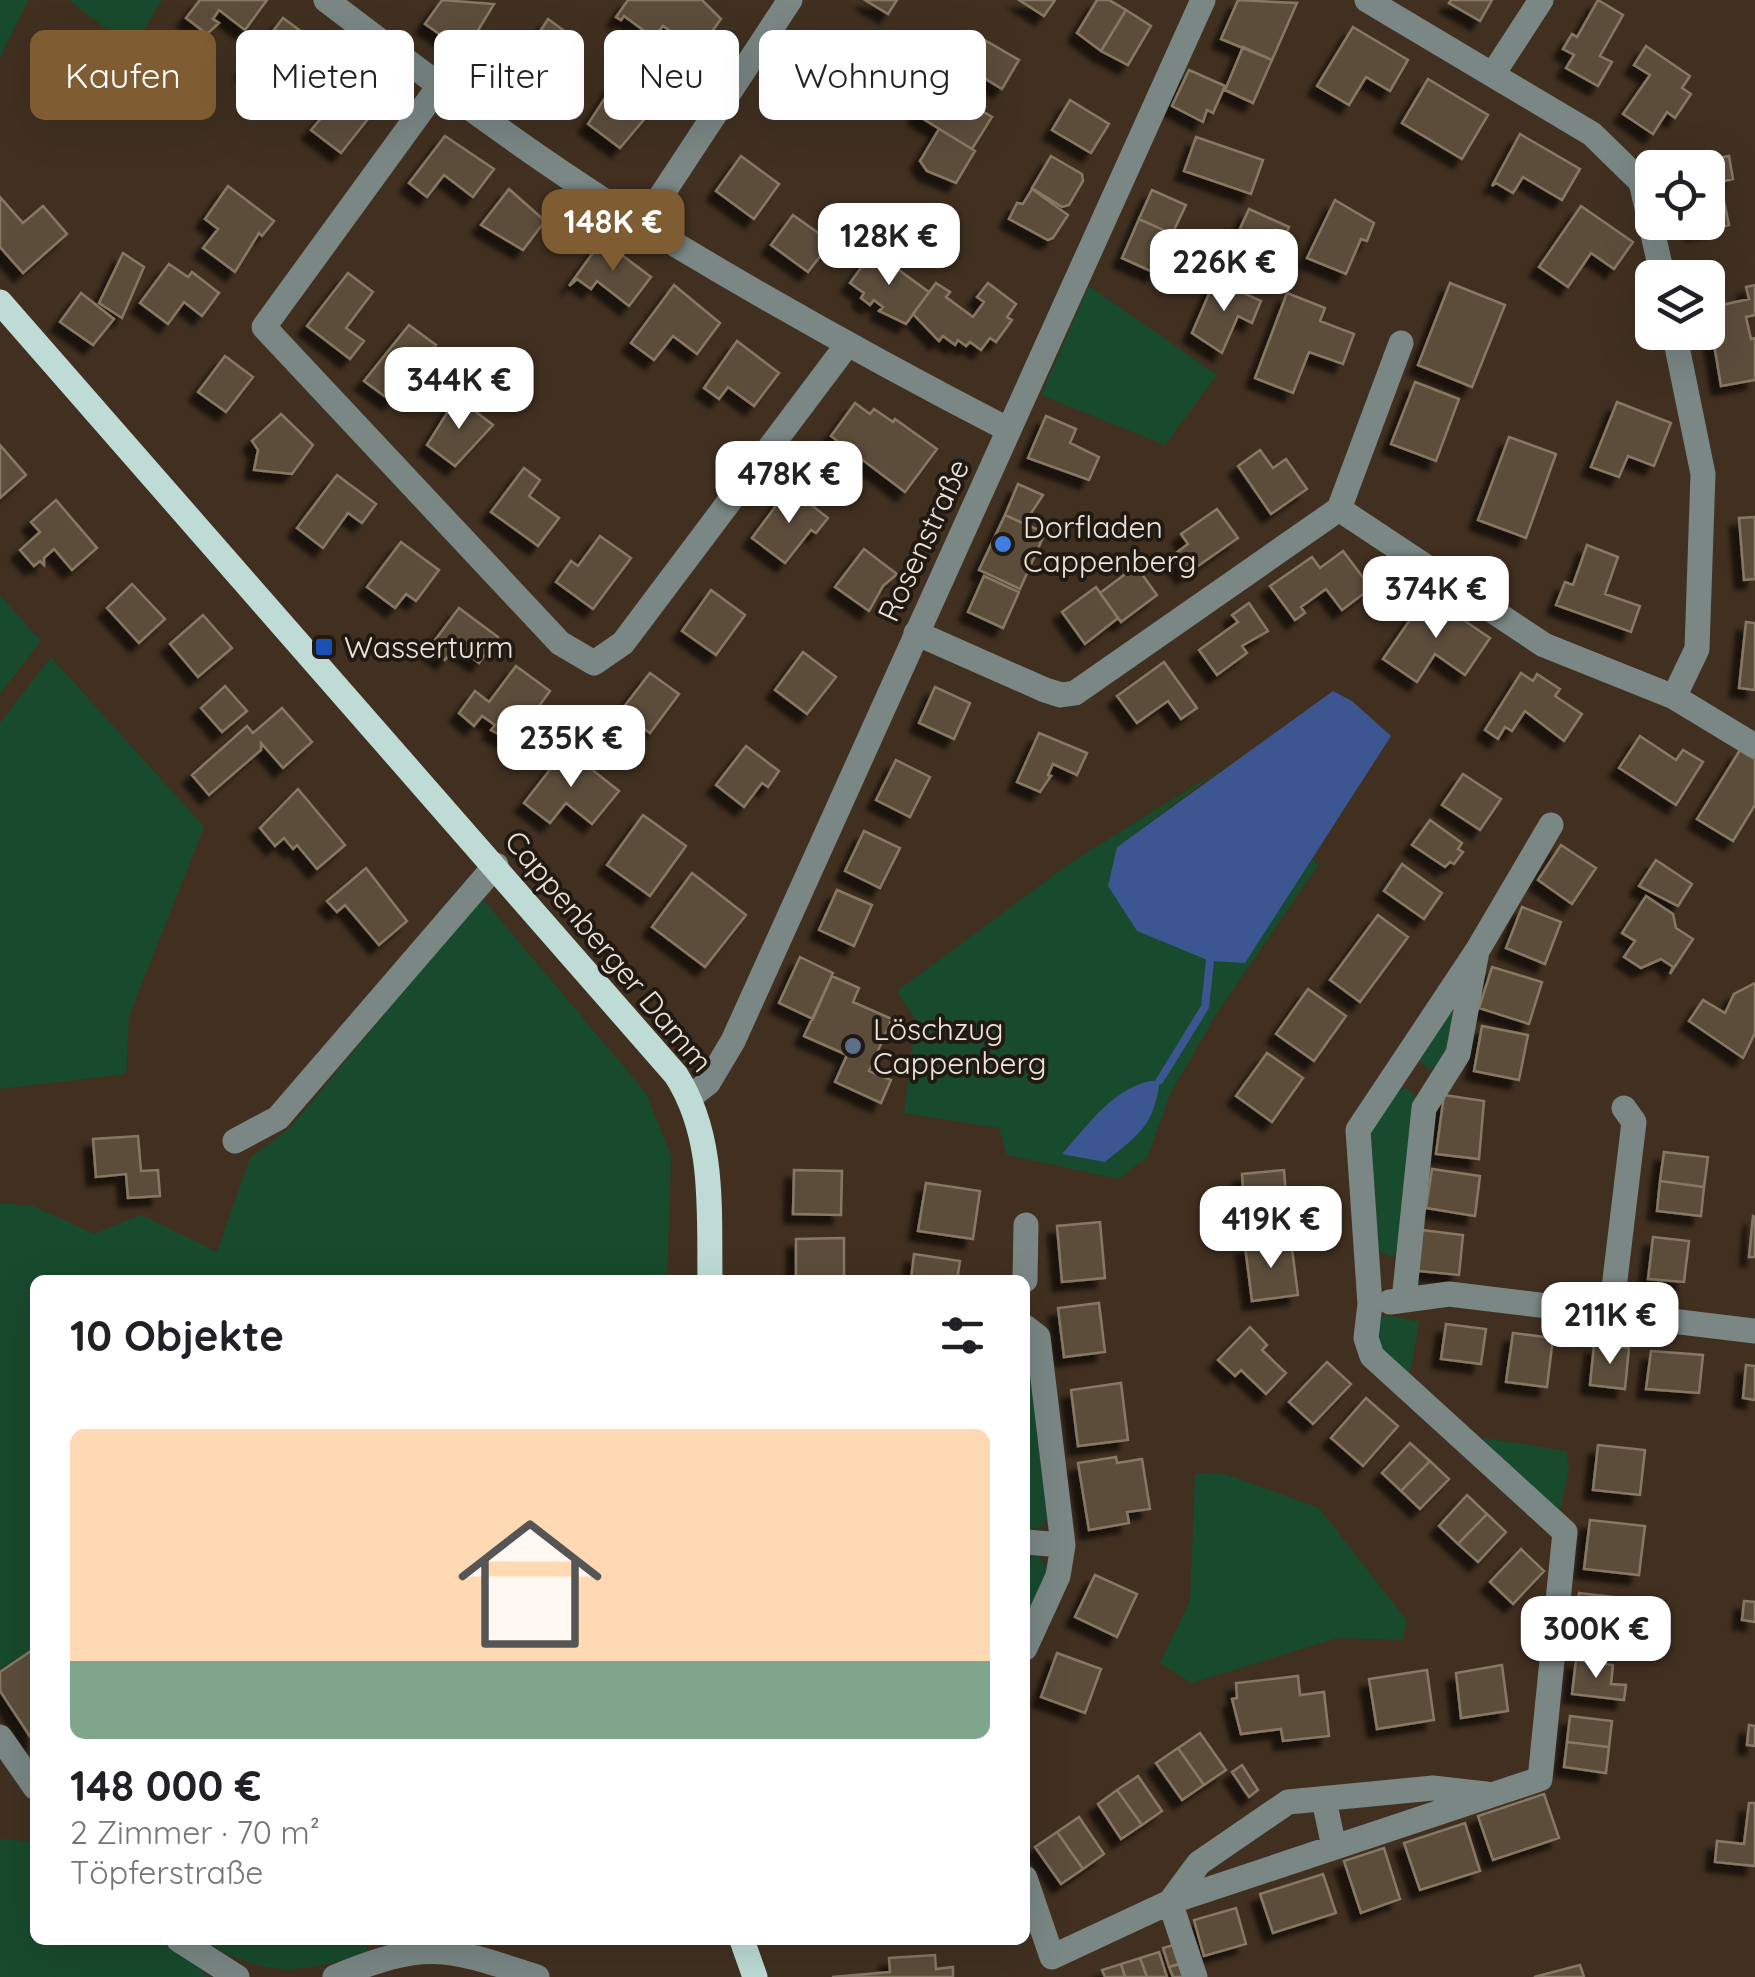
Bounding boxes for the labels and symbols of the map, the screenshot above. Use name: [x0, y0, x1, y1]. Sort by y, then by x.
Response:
pin: 148K €: [532, 189, 694, 274]
pin: 128K €: [808, 203, 970, 288]
pin: 226K €: [1143, 229, 1305, 314]
pin: 344K €: [378, 347, 540, 432]
pin: 478K €: [708, 441, 870, 526]
street label: Rosenstraße: [869, 453, 977, 627]
place label: Dorfladen Cappenberg: [1023, 508, 1196, 580]
marker: Dorfladen Cappenberg: [992, 533, 1014, 555]
pin: 374K €: [1355, 556, 1517, 641]
place label: Wasserturm: [344, 628, 514, 666]
marker: Wasserturm: [313, 636, 335, 658]
pin: 235K €: [490, 705, 652, 790]
street label: Cappenberger Damm: [497, 822, 721, 1080]
place label: Löschzug Cappenberg: [873, 1010, 1046, 1082]
marker: Löschzug Cappenberg: [842, 1035, 864, 1057]
pin: 419K €: [1190, 1186, 1352, 1271]
pin: 211K €: [1529, 1282, 1691, 1367]
pin: 300K €: [1515, 1596, 1677, 1681]

